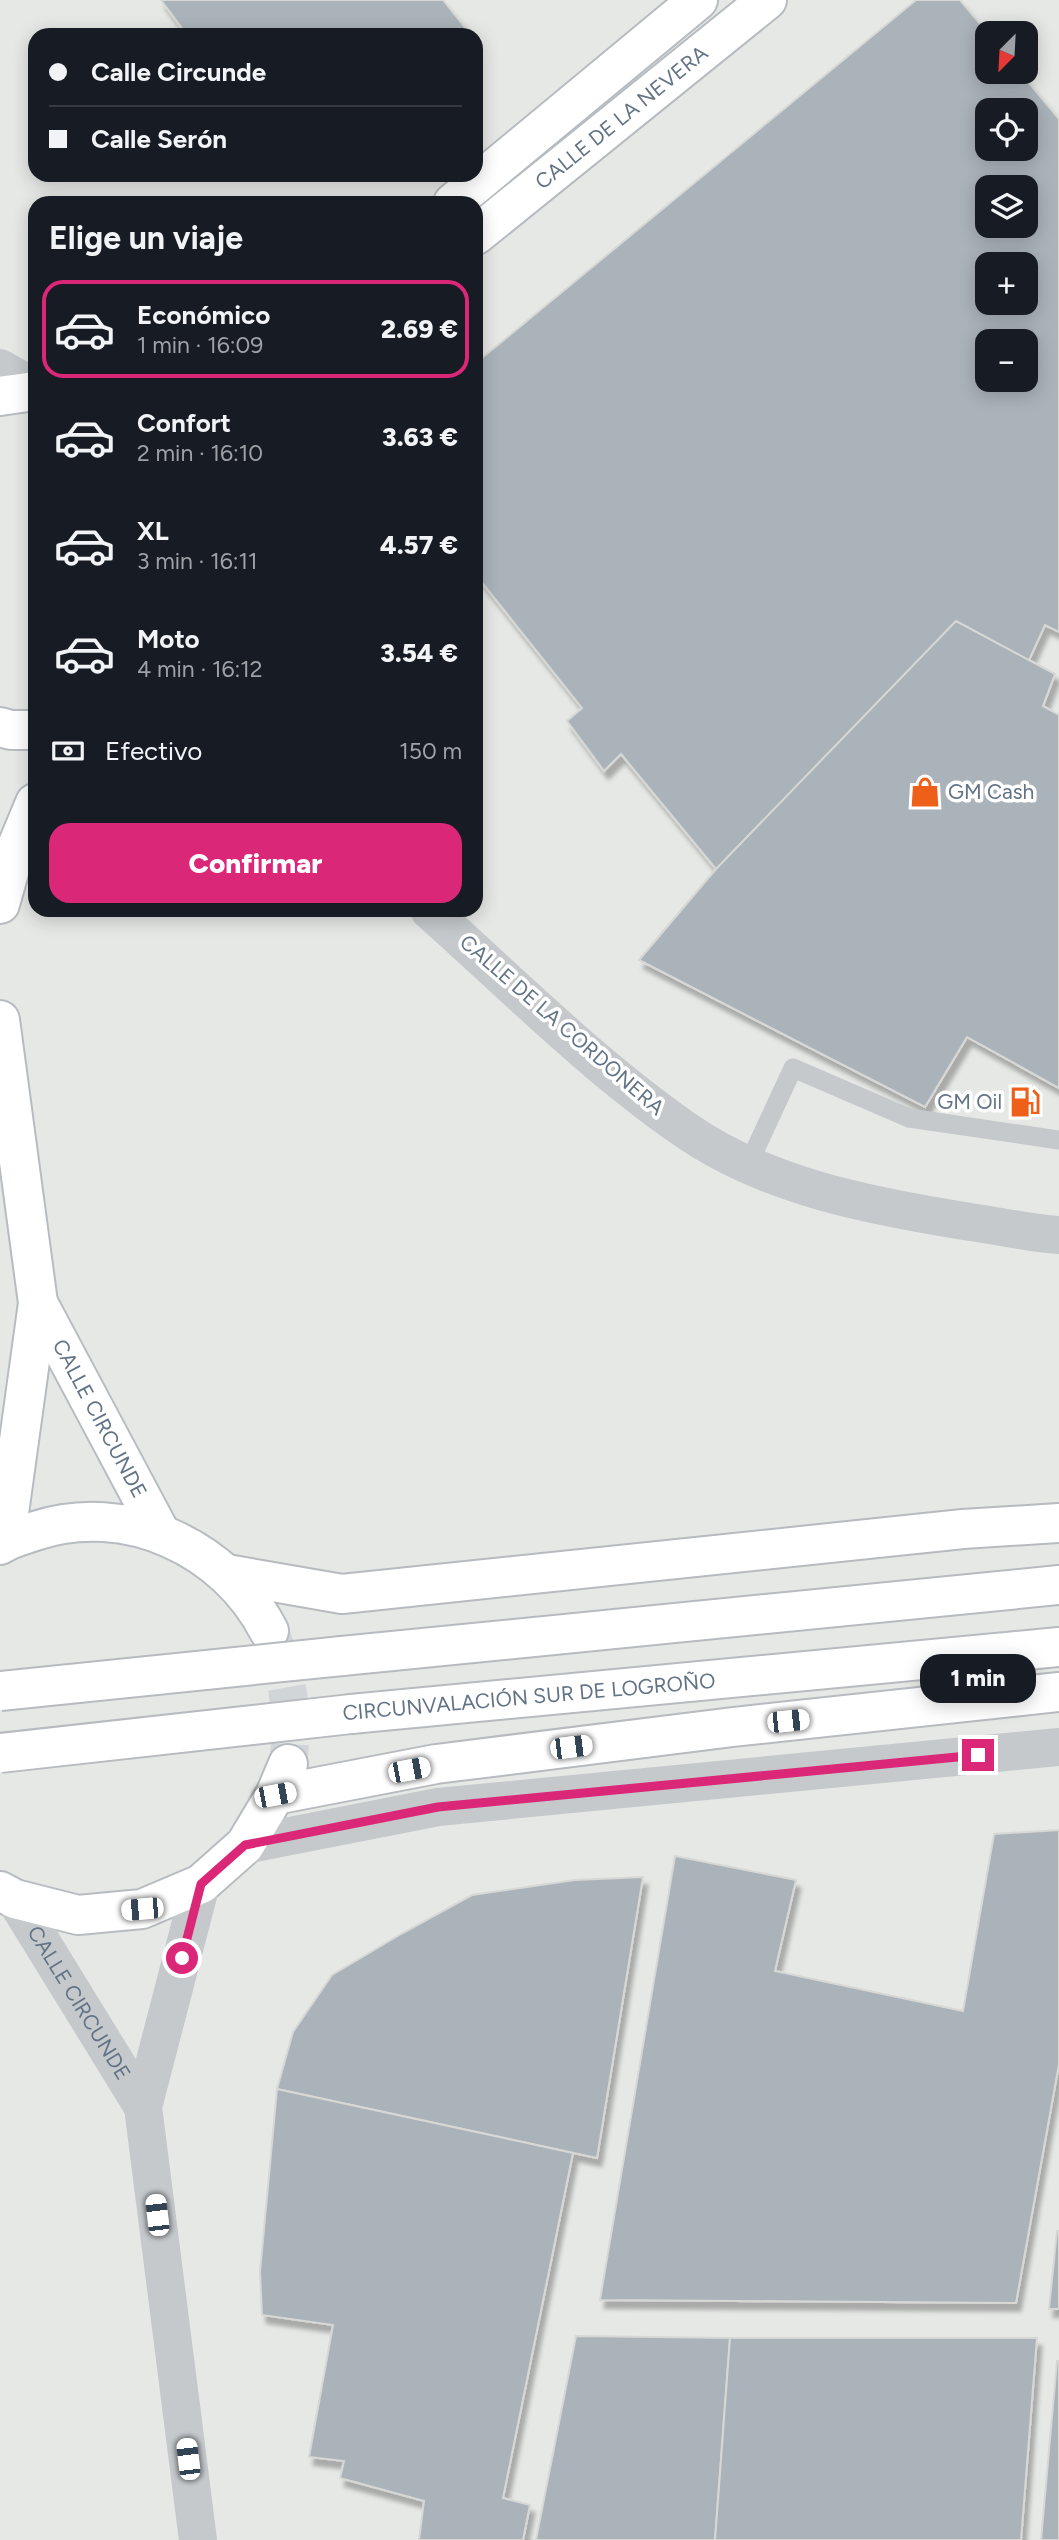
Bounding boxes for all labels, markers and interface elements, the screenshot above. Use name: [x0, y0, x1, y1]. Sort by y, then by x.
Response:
north arrow: [975, 21, 1038, 84]
map controls: [975, 21, 1038, 392]
street label: CALLE DE LA NEVERA: [530, 40, 712, 194]
text: Calle Circunde: [91, 56, 266, 88]
button: locate: [975, 98, 1038, 161]
text: Calle Serón: [91, 123, 227, 155]
button: layers: [975, 175, 1038, 238]
text: Elige un viaje: [49, 219, 243, 257]
button: +: [975, 252, 1038, 315]
icon: car: [53, 298, 116, 361]
text: Económico: [137, 299, 270, 331]
text: 2.69 €: [381, 313, 458, 345]
button: −: [975, 329, 1038, 392]
text: 1 min · 16:09: [137, 331, 263, 359]
icon: car: [53, 406, 116, 469]
text: Confort: [137, 407, 231, 439]
text: 3.63 €: [382, 421, 458, 453]
text: 2 min · 16:10: [137, 439, 263, 467]
icon: car: [53, 514, 116, 577]
text: XL: [137, 515, 169, 547]
text: 4.57 €: [380, 529, 458, 561]
text: 3 min · 16:11: [137, 547, 257, 575]
icon: car: [53, 622, 116, 685]
text: Moto: [137, 623, 200, 655]
text: 3.54 €: [380, 637, 458, 669]
text: 4 min · 16:12: [137, 655, 263, 683]
icon: cash: [49, 732, 87, 770]
text: Efectivo: [105, 735, 202, 767]
text: 150 m: [399, 737, 462, 765]
shop icon: GM Cash: [908, 775, 942, 809]
place label: GM Cash: [948, 779, 1034, 804]
button: Confirmar: [49, 823, 462, 903]
street label: CALLE DE LA CORDONERA: [455, 929, 670, 1120]
fuel station icon: GM Oil: [1008, 1085, 1042, 1119]
place label: GM Oil: [937, 1089, 1002, 1114]
street label: CALLE CIRCUNDE: [48, 1335, 152, 1502]
callout: 1 min: [920, 1654, 1036, 1702]
text: 1 min: [951, 1664, 1005, 1692]
street label: CIRCUNVALACIÓN SUR DE LOGROÑO: [341, 1668, 716, 1725]
car: [767, 1708, 810, 1734]
car: [549, 1734, 594, 1760]
route end: [962, 1739, 994, 1771]
car: [387, 1756, 432, 1784]
car: [253, 1781, 298, 1809]
car: [121, 1897, 164, 1921]
street label: CALLE CIRCUNDE: [23, 1921, 136, 2084]
route start: [166, 1942, 198, 1974]
car: [145, 2193, 170, 2237]
car: [176, 2437, 201, 2481]

